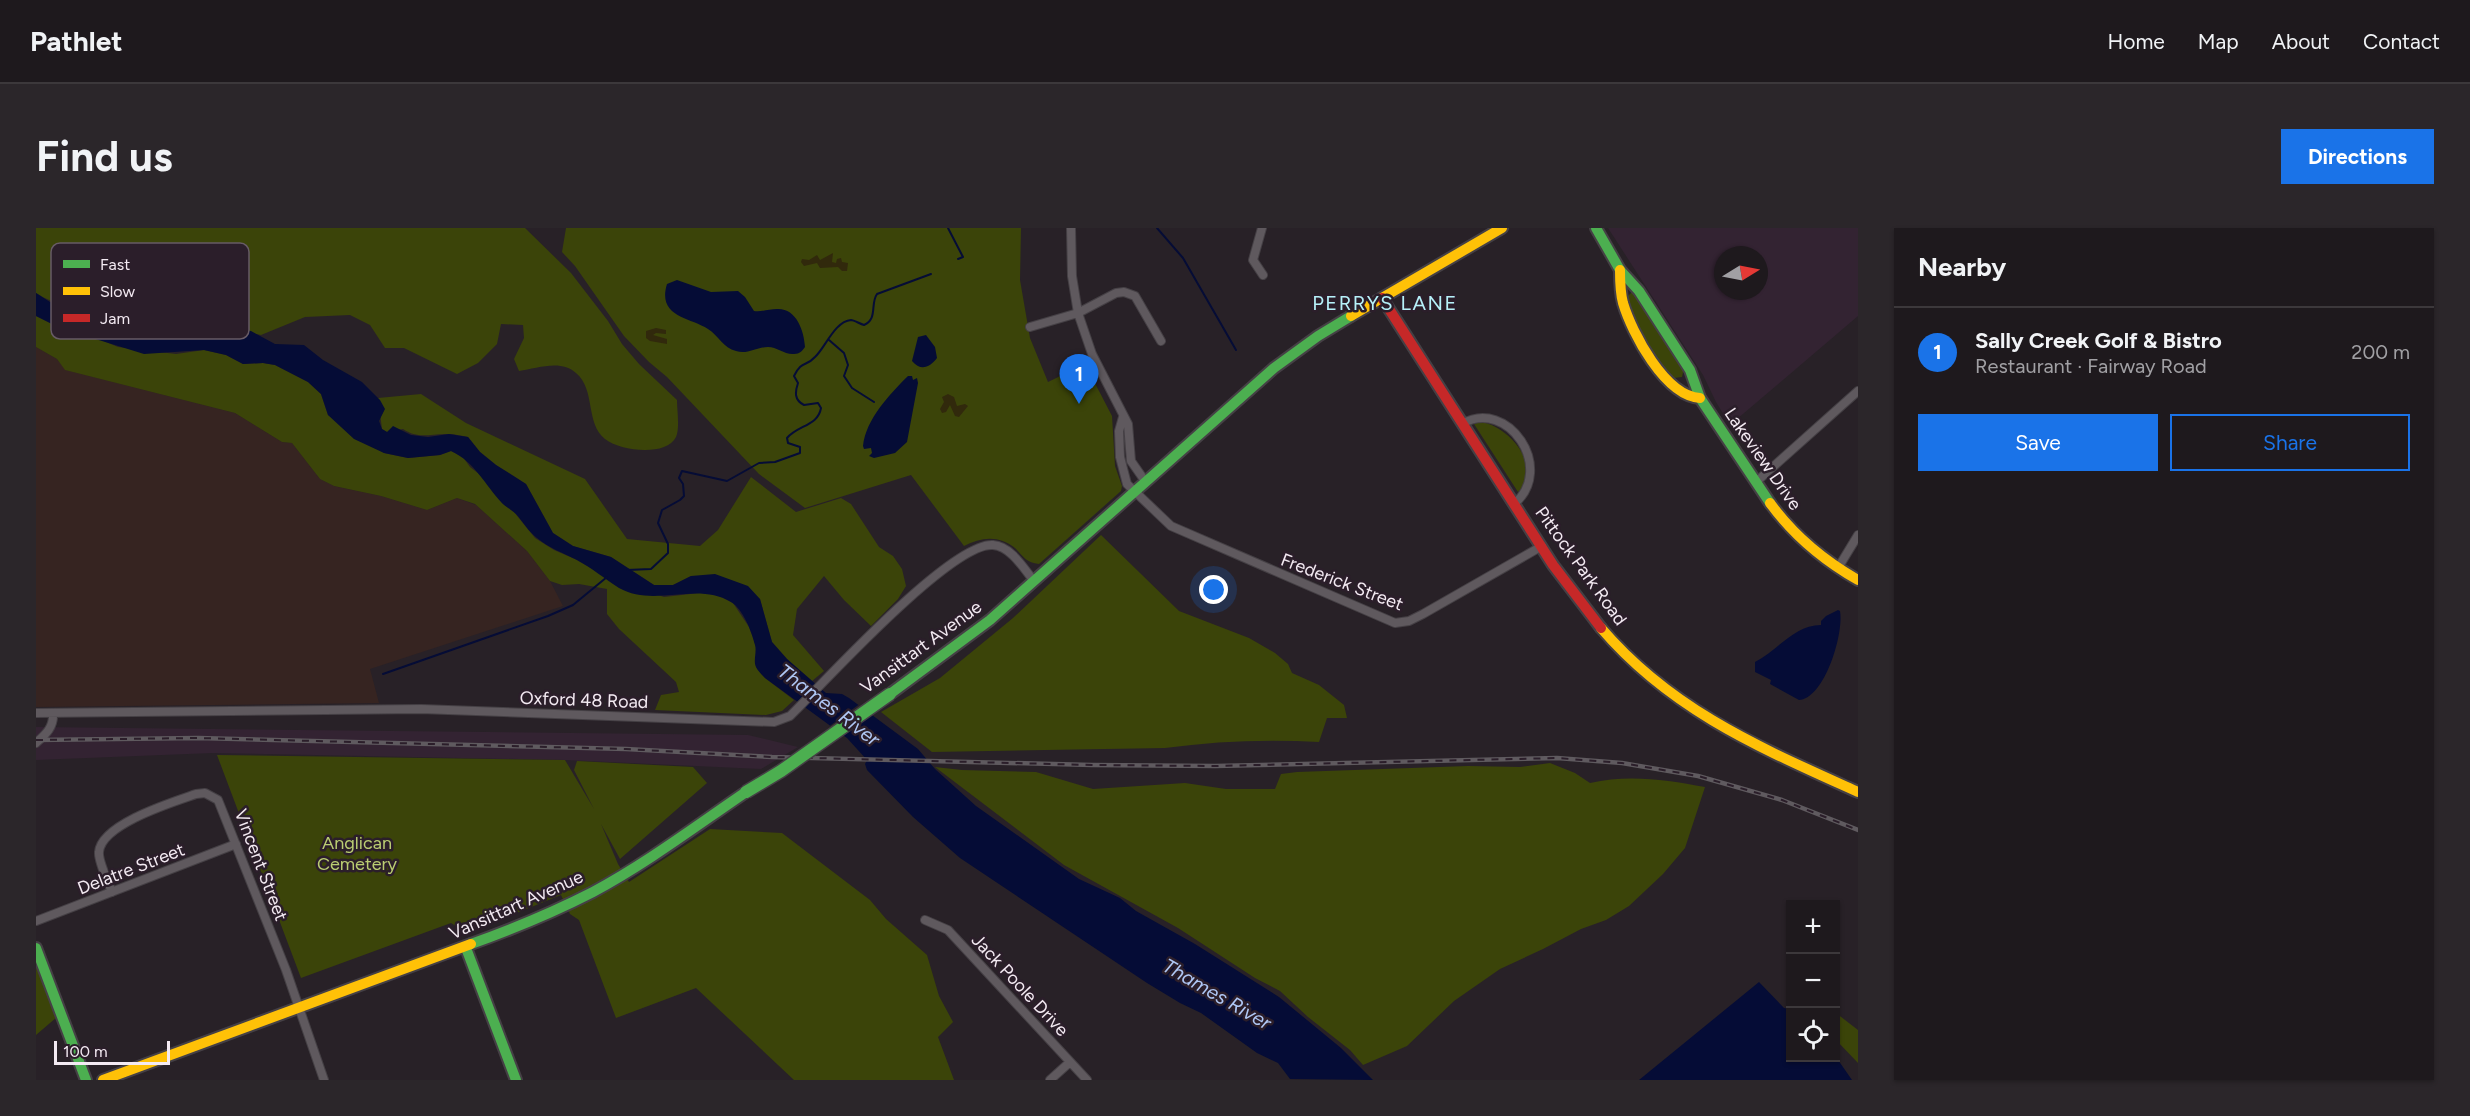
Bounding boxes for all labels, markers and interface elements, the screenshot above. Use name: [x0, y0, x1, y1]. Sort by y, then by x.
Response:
text: Pathlet: [30, 24, 122, 58]
text: Home: [2108, 29, 2165, 54]
text: Map: [2198, 29, 2239, 54]
text: About: [2272, 29, 2330, 54]
text: Contact: [2363, 29, 2440, 54]
button: Directions: [2281, 129, 2434, 184]
text: Find us: [36, 131, 173, 182]
legend: [51, 243, 249, 339]
north arrow: [1714, 246, 1768, 300]
text: Nearby: [1918, 251, 2006, 283]
text: Fast: [100, 255, 130, 274]
text: Slow: [100, 282, 135, 301]
district label: PERRYS LANE: [1312, 291, 1458, 315]
text: Jam: [100, 309, 130, 328]
text: Sally Creek Golf & Bistro: [1975, 327, 2222, 354]
text: 1: [1933, 340, 1942, 364]
text: 200 m: [2351, 340, 2410, 364]
pin: 1: [1060, 354, 1098, 404]
text: Restaurant · Fairway Road: [1975, 354, 2207, 378]
street label: Lakeview Drive: [1720, 404, 1807, 515]
button: Save: [1918, 414, 2158, 471]
button: Share: [2170, 414, 2410, 471]
street label: Pittock Park Road: [1530, 502, 1632, 630]
street label: Frederick Street: [1278, 549, 1407, 616]
your location: [1199, 575, 1228, 604]
street label: Vansittart Avenue: [856, 596, 986, 698]
water label: Thames River: [773, 659, 886, 752]
street label: Oxford 48 Road: [519, 687, 649, 713]
street label: Vincent Street: [230, 806, 292, 924]
park label: Anglican Cemetery: [317, 832, 398, 875]
street label: Delatre Street: [74, 838, 188, 900]
street label: Vansittart Avenue: [446, 865, 587, 944]
map controls: [1786, 900, 1840, 1062]
button: +: [1786, 900, 1840, 954]
street label: Jack Poole Drive: [967, 929, 1073, 1041]
water label: Thames River: [1158, 953, 1277, 1035]
button: −: [1786, 954, 1840, 1008]
button: locate: [1786, 1008, 1840, 1062]
scale bar: [54, 1038, 170, 1066]
text: 100 m: [63, 1042, 108, 1061]

